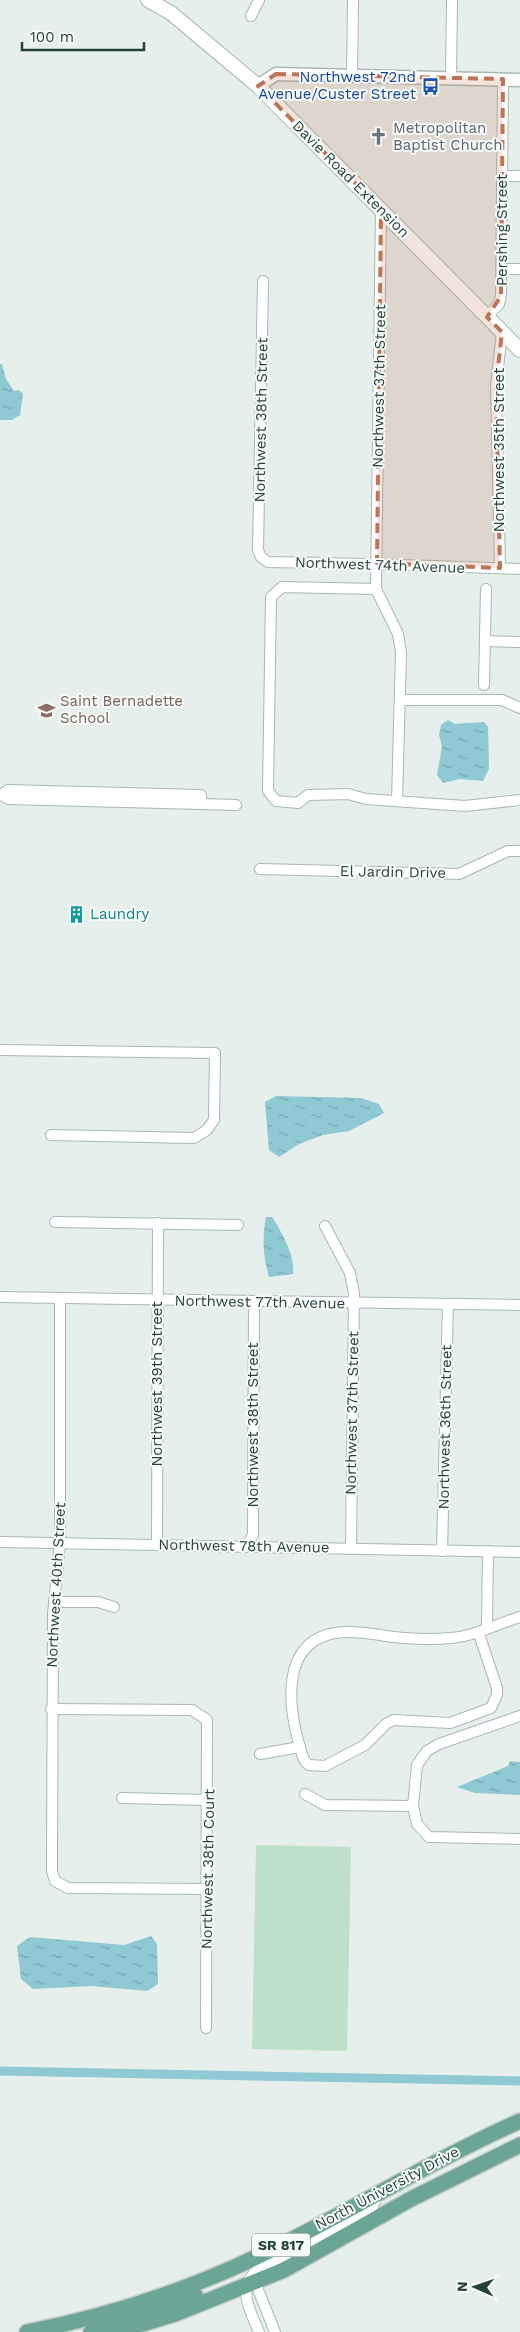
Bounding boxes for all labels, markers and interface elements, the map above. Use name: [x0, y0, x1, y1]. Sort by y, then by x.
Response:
scale bar: [22, 20, 145, 52]
text: 100 m: [30, 28, 74, 46]
place label: Northwest 72nd Avenue/Custer Street: [258, 68, 417, 103]
bus stop icon: Northwest 72nd Avenue/Custer Street: [420, 76, 440, 96]
street label: Davie Road Extension: [289, 117, 413, 241]
place label: Metropolitan Baptist Church: [393, 119, 503, 154]
church icon: Metropolitan Baptist Church: [369, 127, 389, 147]
street label: Pershing Street: [493, 173, 511, 286]
street label: Northwest 37th Street: [369, 303, 389, 468]
street label: Northwest 38th Street: [251, 337, 271, 503]
street label: Northwest 35th Street: [490, 367, 508, 532]
street label: Northwest 74th Avenue: [295, 553, 465, 577]
place label: Saint Bernadette School: [60, 692, 183, 727]
school or university icon: Saint Bernadette School: [36, 700, 56, 720]
street label: El Jardin Drive: [340, 862, 446, 882]
building icon: Laundry: [66, 904, 86, 924]
place label: Laundry: [90, 905, 150, 923]
street label: Northwest 77th Avenue: [175, 1292, 345, 1312]
street label: Northwest 39th Street: [148, 1301, 166, 1467]
street label: Northwest 37th Street: [342, 1330, 362, 1495]
street label: Northwest 38th Street: [244, 1342, 262, 1508]
street label: Northwest 36th Street: [435, 1344, 455, 1510]
street label: Northwest 40th Street: [43, 1501, 69, 1668]
street label: Northwest 78th Avenue: [158, 1536, 330, 1556]
street label: Northwest 38th Court: [198, 1788, 218, 1949]
street label: North University Drive: [312, 2142, 462, 2234]
road number: SR 817: [252, 2234, 310, 2256]
north arrow: [450, 2262, 500, 2312]
text: N: [454, 2281, 470, 2292]

